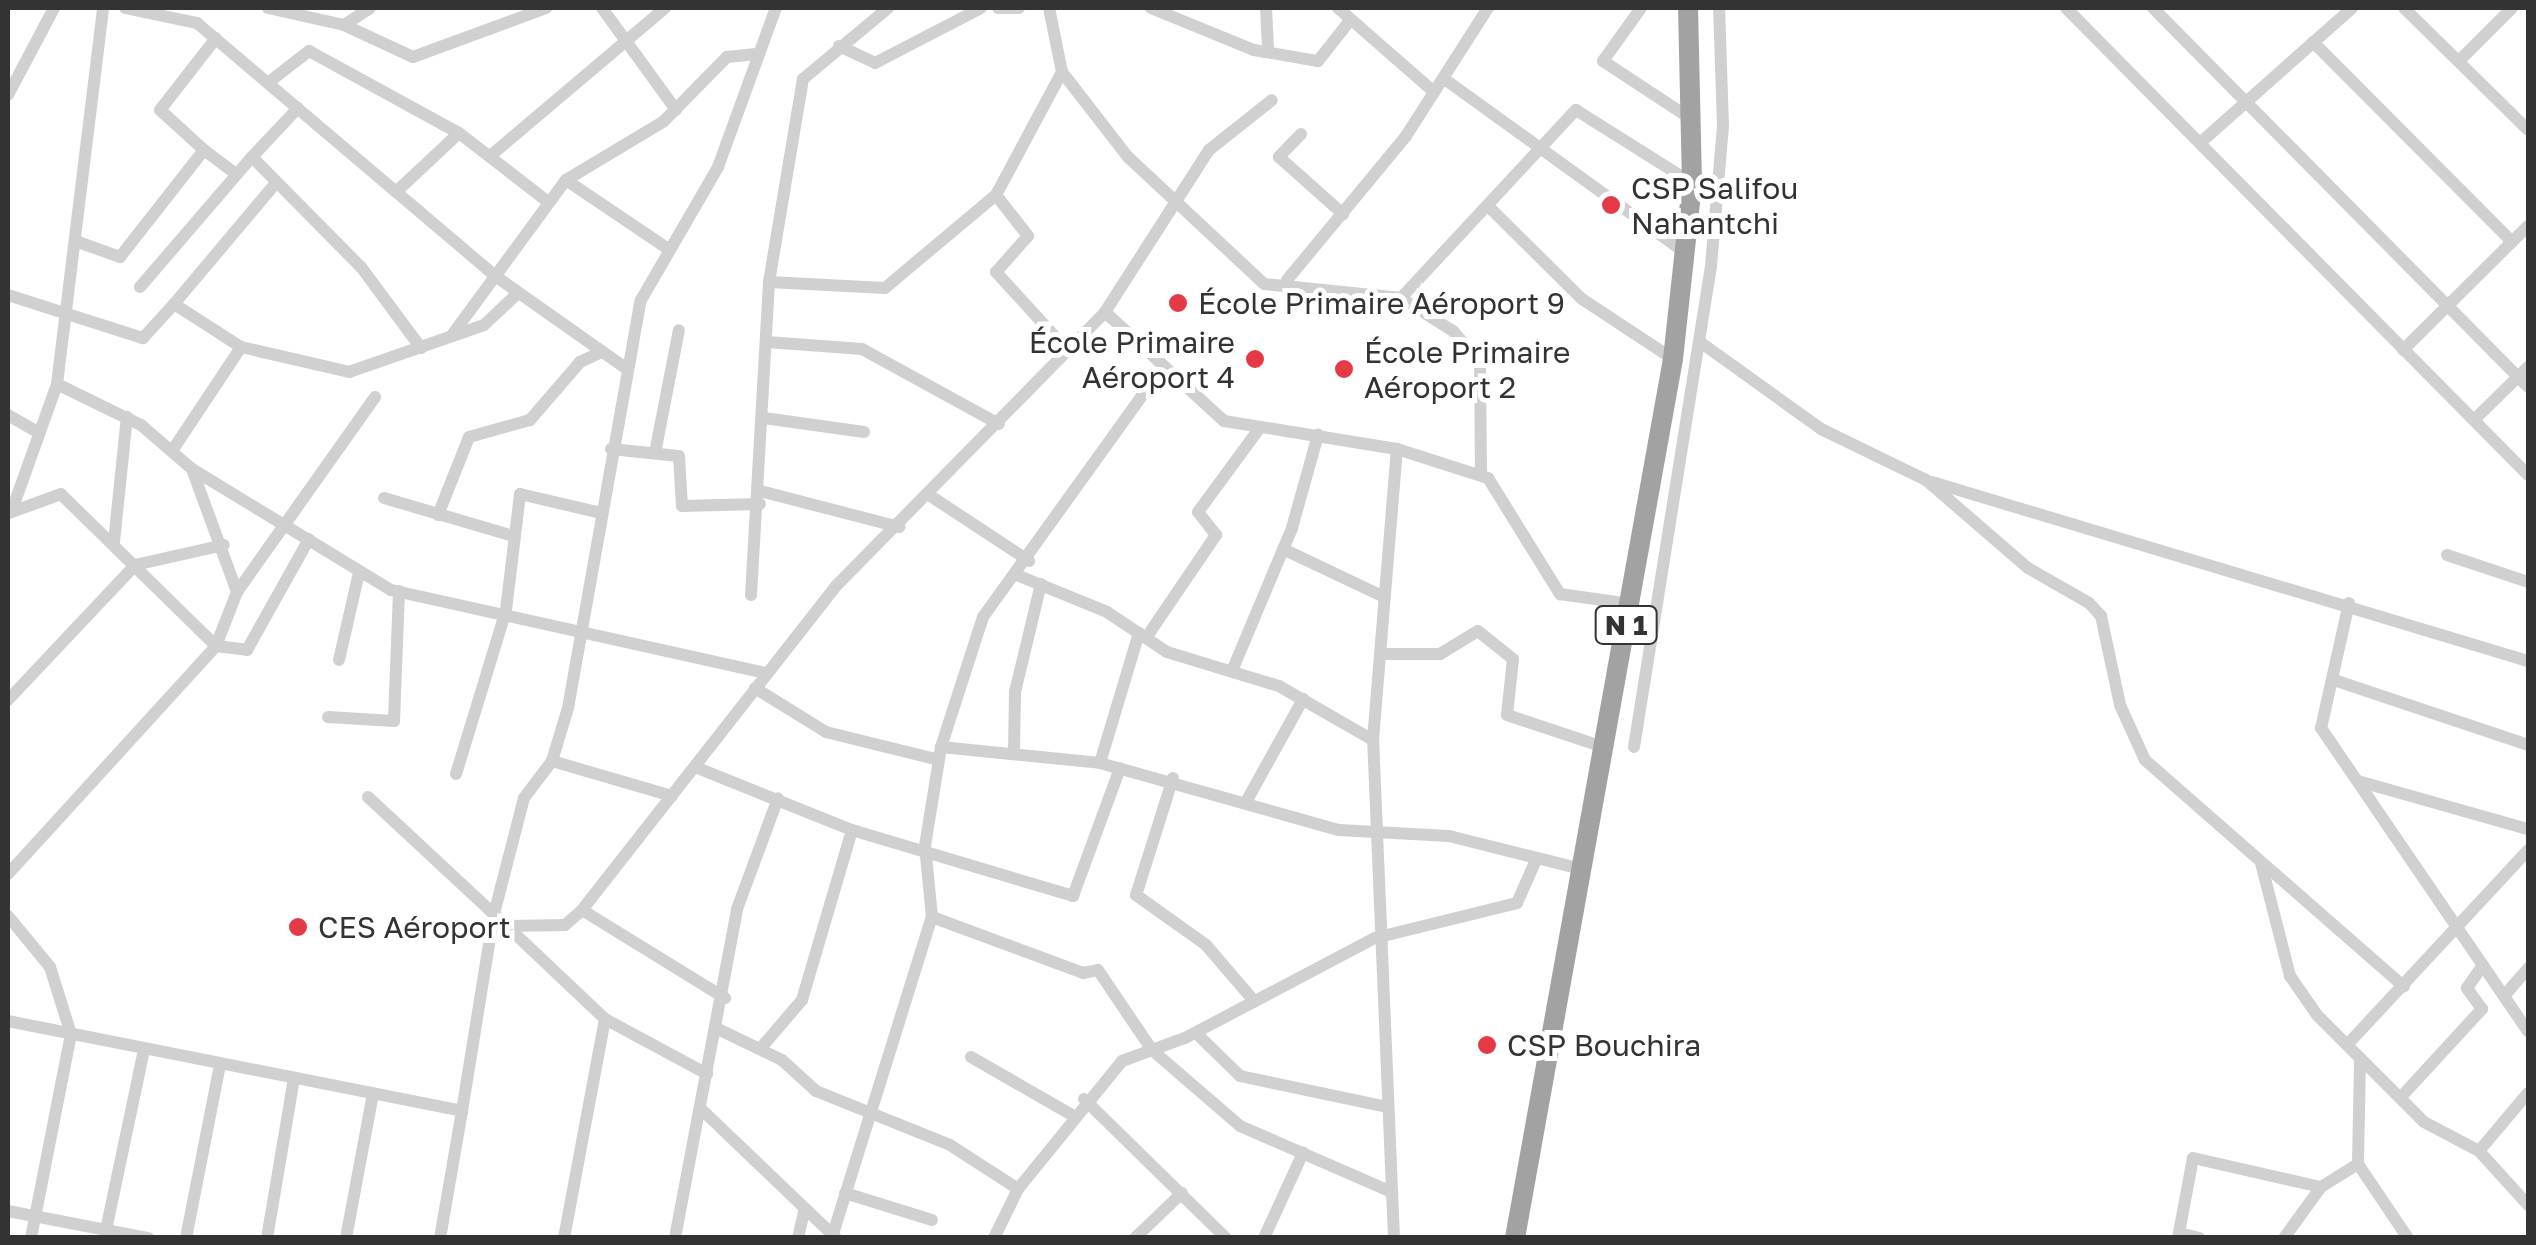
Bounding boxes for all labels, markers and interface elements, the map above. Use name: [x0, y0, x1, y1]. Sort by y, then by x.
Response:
place label: CSP Salifou Nahantchi: [1631, 170, 1798, 240]
marker: CSP Salifou Nahantchi: [1600, 194, 1622, 216]
place label: École Primaire Aéroport 9: [1198, 285, 1565, 321]
marker: École Primaire Aéroport 9: [1167, 292, 1189, 314]
place label: École Primaire Aéroport 4: [1029, 324, 1235, 394]
place label: École Primaire Aéroport 2: [1364, 334, 1570, 404]
marker: École Primaire Aéroport 4: [1244, 348, 1266, 370]
marker: École Primaire Aéroport 2: [1333, 358, 1355, 380]
road number: N 1: [1594, 602, 1658, 648]
place label: CES Aéroport: [318, 909, 511, 945]
marker: CES Aéroport: [287, 916, 309, 938]
place label: CSP Bouchira: [1507, 1027, 1701, 1063]
marker: CSP Bouchira: [1476, 1034, 1498, 1056]

